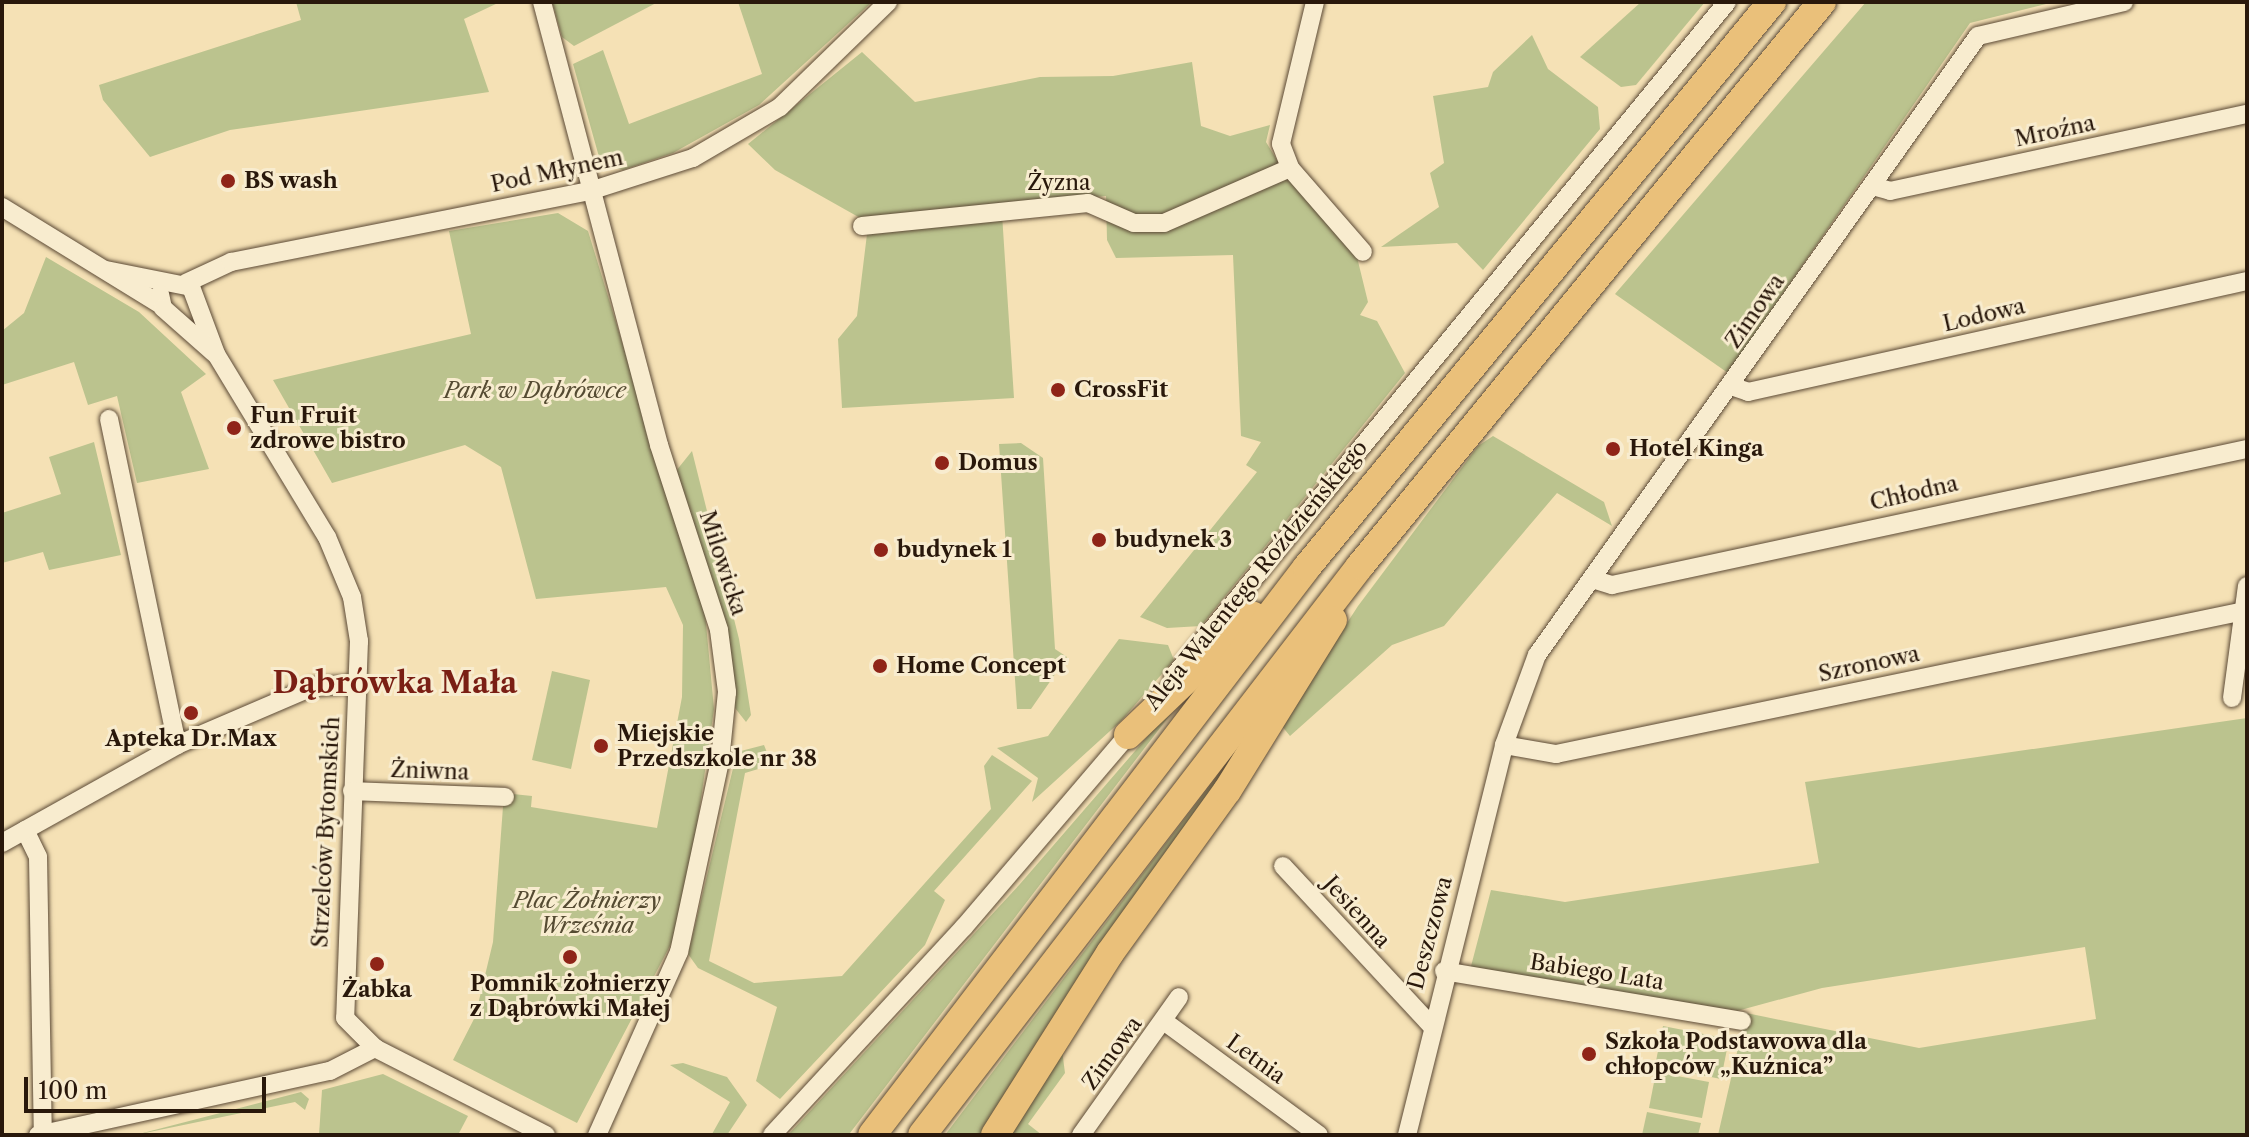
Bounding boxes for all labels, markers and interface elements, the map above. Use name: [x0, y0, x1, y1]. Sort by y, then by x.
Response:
street label: Mroźna: [2012, 110, 2098, 152]
street label: Pod Młynem: [488, 144, 626, 198]
place label: BS wash: [244, 168, 338, 194]
street label: Żyzna: [1027, 170, 1091, 196]
marker: BS wash: [219, 172, 237, 190]
street label: Zimowa: [1720, 269, 1790, 353]
street label: Lodowa: [1940, 293, 2028, 337]
place label: CrossFit: [1074, 377, 1168, 403]
park label: Park w Dąbrówce: [444, 378, 626, 404]
marker: CrossFit: [1049, 381, 1067, 399]
place label: Fun Fruit zdrowe bistro: [250, 402, 406, 454]
marker: Fun Fruit zdrowe bistro: [225, 419, 243, 437]
street label: Aleja Walentego Roździeńskiego: [1139, 434, 1373, 716]
place label: Hotel Kinga: [1629, 436, 1764, 462]
marker: Hotel Kinga: [1604, 440, 1622, 458]
place label: Domus: [958, 450, 1038, 476]
marker: Domus: [933, 454, 951, 472]
street label: Chłodna: [1867, 470, 1961, 516]
street label: Milowicka: [694, 507, 752, 619]
place label: budynek 3: [1115, 527, 1233, 553]
marker: budynek 3: [1090, 531, 1108, 549]
place label: budynek 1: [897, 537, 1012, 563]
marker: budynek 1: [872, 541, 890, 559]
street label: Szronowa: [1816, 640, 1922, 688]
place label: Home Concept: [896, 653, 1066, 679]
marker: Home Concept: [871, 657, 889, 675]
district label: Dąbrówka Mała: [272, 665, 518, 701]
marker: Apteka Dr.Max: [182, 704, 200, 722]
street label: Strzelców Bytomskich: [307, 715, 345, 949]
place label: Miejskie Przedszkole nr 38: [617, 720, 817, 772]
place label: Apteka Dr.Max: [105, 726, 277, 752]
marker: Miejskie Przedszkole nr 38: [592, 737, 610, 755]
street label: Żniwna: [390, 756, 470, 786]
street label: Jesienna: [1318, 871, 1396, 953]
street label: Deszczowa: [1402, 874, 1458, 992]
park label: Plac Żołnierzy Września: [513, 887, 661, 938]
marker: Pomnik żołnierzy z Dąbrówki Małej: [561, 948, 579, 966]
street label: Babiego Lata: [1528, 948, 1666, 996]
marker: Żabka: [368, 955, 386, 973]
place label: Pomnik żołnierzy z Dąbrówki Małej: [470, 970, 670, 1022]
place label: Żabka: [342, 977, 412, 1003]
street label: Zimowa: [1077, 1011, 1147, 1095]
place label: Szkoła Podstawowa dla chłopców „Kuźnica”: [1605, 1028, 1868, 1080]
street label: Letnia: [1221, 1029, 1291, 1089]
marker: Szkoła Podstawowa dla chłopców „Kuźnica”: [1580, 1045, 1598, 1063]
scale bar: [28, 1061, 270, 1111]
text: 100 m: [38, 1076, 107, 1105]

